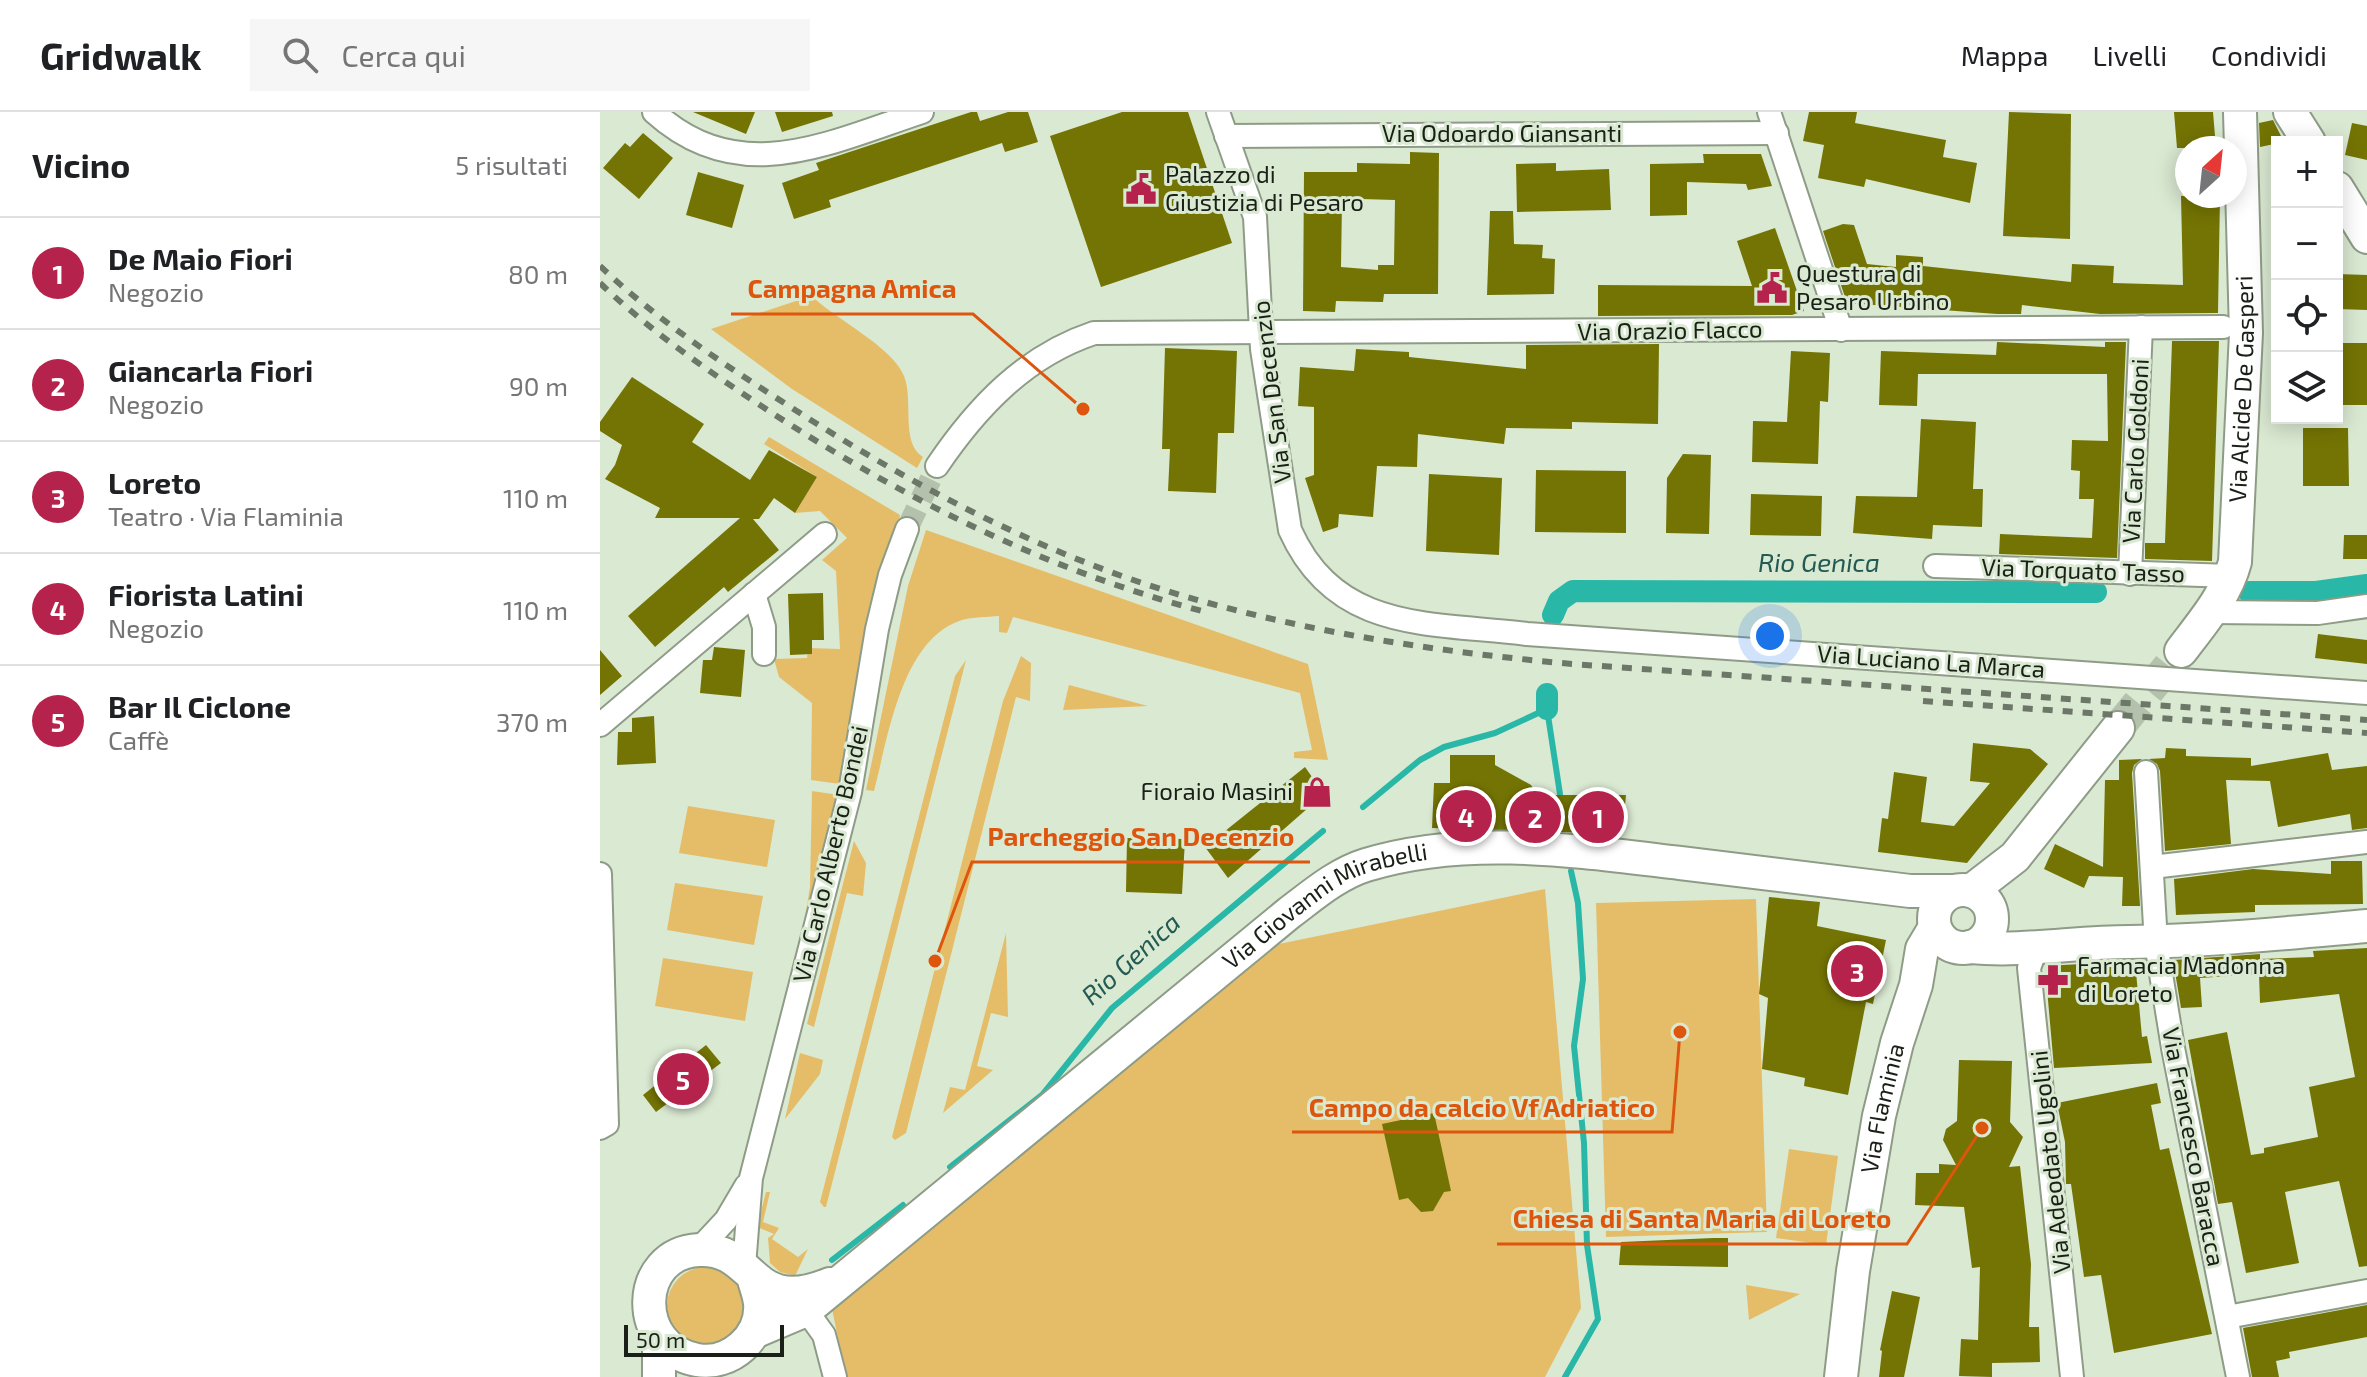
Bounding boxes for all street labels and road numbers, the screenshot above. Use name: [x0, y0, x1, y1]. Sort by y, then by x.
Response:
street label: Via Odoardo Giansanti: [1382, 118, 1622, 147]
street label: Via Alcide De Gasperi: [2222, 275, 2259, 503]
street label: Via San Decenzio: [1245, 299, 1296, 485]
street label: Via Orazio Flacco: [1577, 313, 1763, 346]
street label: Via Carlo Goldoni: [2115, 358, 2154, 544]
street label: Via Torquato Tasso: [1981, 551, 2185, 588]
street label: Via Luciano La Marca: [1816, 638, 2046, 683]
street label: Via Carlo Alberto Bondei: [786, 722, 873, 985]
street label: Via Giovanni Mirabelli: [1216, 836, 1429, 975]
street label: Via Francesco Baracca: [2157, 1025, 2232, 1269]
street label: Via Flaminia: [1854, 1040, 1909, 1175]
street label: Via Adeodato Ugolini: [2023, 1049, 2076, 1275]

